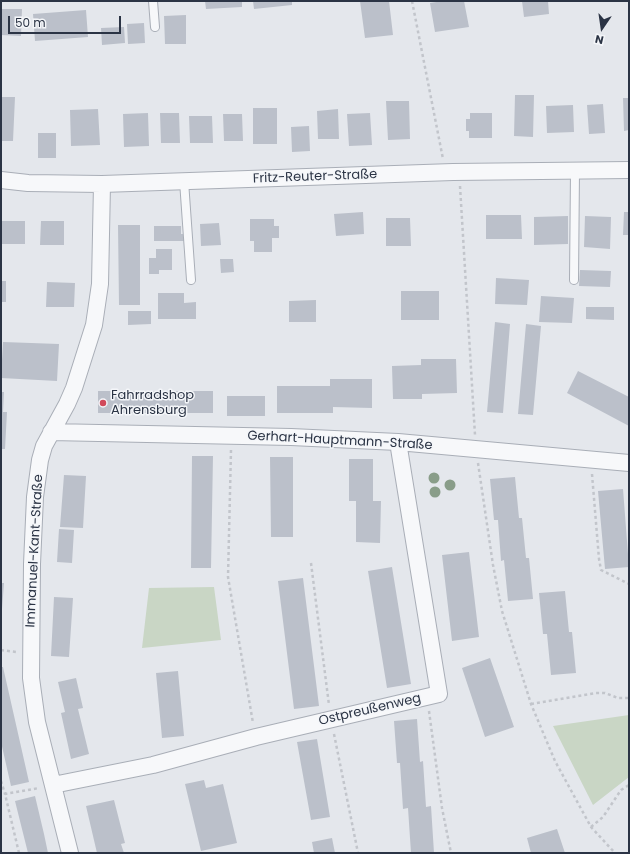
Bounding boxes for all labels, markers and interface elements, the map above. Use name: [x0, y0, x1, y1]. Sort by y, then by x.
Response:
scale bar: [10, 8, 123, 34]
north arrow: [582, 8, 622, 48]
text: 50 m: [15, 14, 46, 31]
text: N: [593, 31, 605, 48]
street label: Fritz-Reuter-Straße: [253, 167, 377, 187]
place label: Fahrradshop Ahrensburg: [111, 388, 194, 419]
marker: Fahrradshop Ahrensburg: [98, 398, 108, 408]
street label: Gerhart-Hauptmann-Straße: [247, 428, 433, 454]
street label: Immanuel-Kant-Straße: [23, 474, 47, 628]
street label: Ostpreußenweg: [317, 691, 423, 729]

